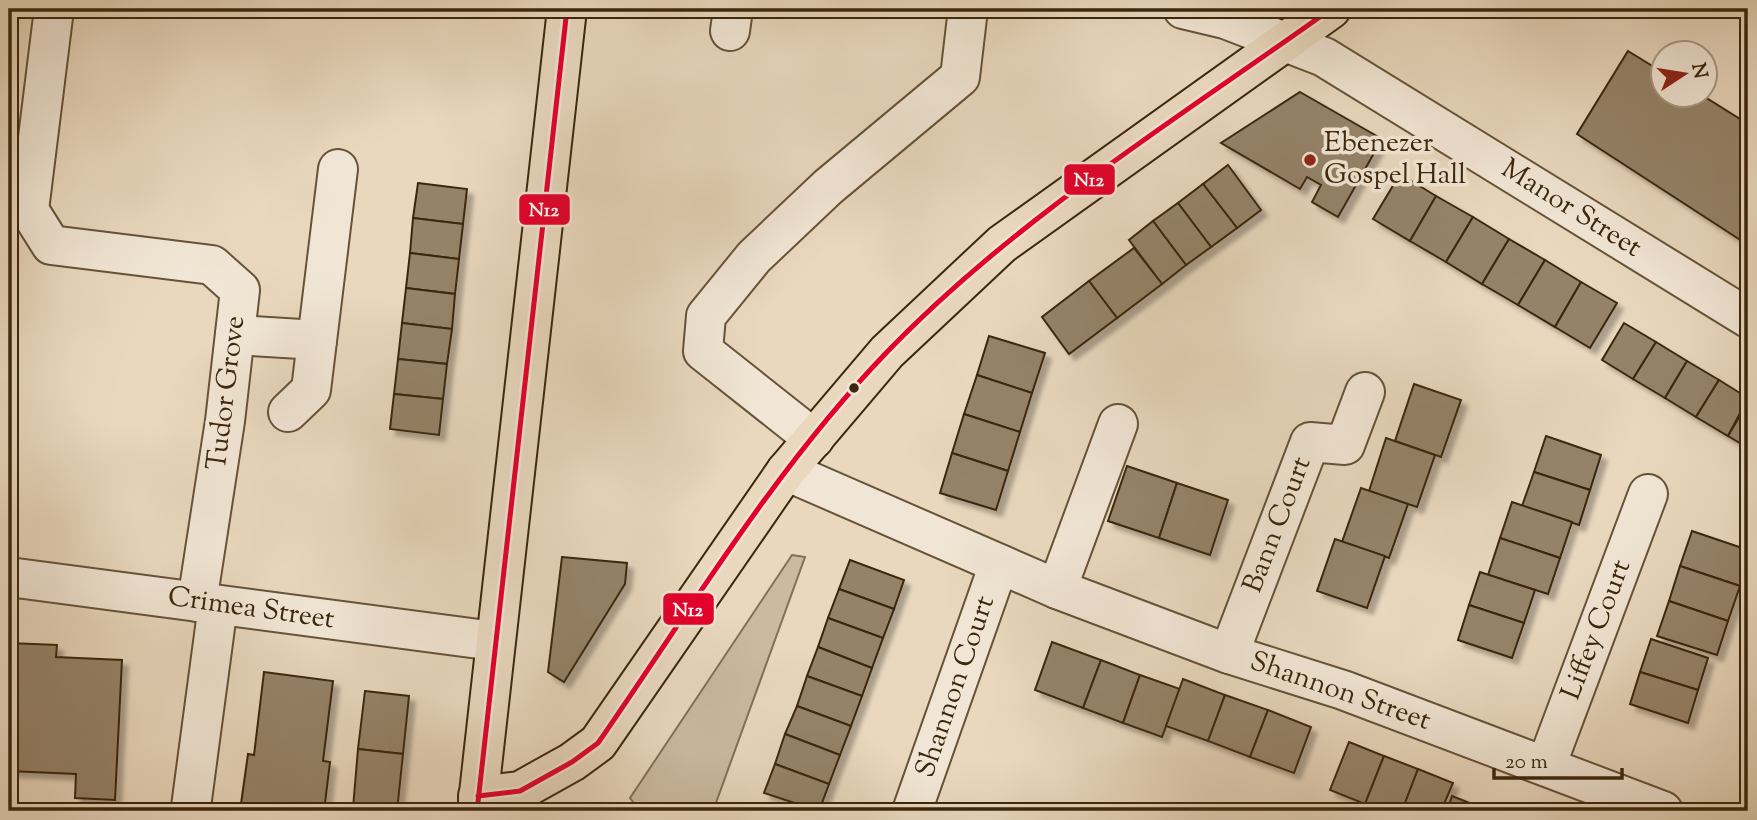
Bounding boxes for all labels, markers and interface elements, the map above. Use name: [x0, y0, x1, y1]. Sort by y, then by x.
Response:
north arrow: [1648, 38, 1718, 108]
text: N: [1683, 61, 1713, 81]
place label: Ebenezer Gospel Hall: [1324, 124, 1466, 196]
street label: Manor Street: [1493, 150, 1649, 268]
marker: Ebenezer Gospel Hall: [1302, 152, 1318, 168]
line badge: N12: [1063, 163, 1116, 196]
text: N12: [1074, 168, 1104, 195]
line badge: N12: [518, 193, 571, 226]
text: N12: [529, 198, 559, 225]
street label: Tudor Grove: [198, 313, 256, 473]
unlabelled marker: [847, 381, 861, 395]
street label: Bann Court: [1234, 451, 1322, 599]
street label: Liffey Court: [1552, 554, 1642, 706]
street label: Crimea Street: [165, 578, 337, 641]
street label: Shannon Court: [906, 590, 1006, 783]
line badge: N12: [662, 592, 715, 626]
text: N12: [673, 598, 703, 625]
street label: Shannon Street: [1244, 642, 1436, 742]
scale bar: [1494, 736, 1622, 780]
text: 20 m: [1505, 748, 1548, 778]

